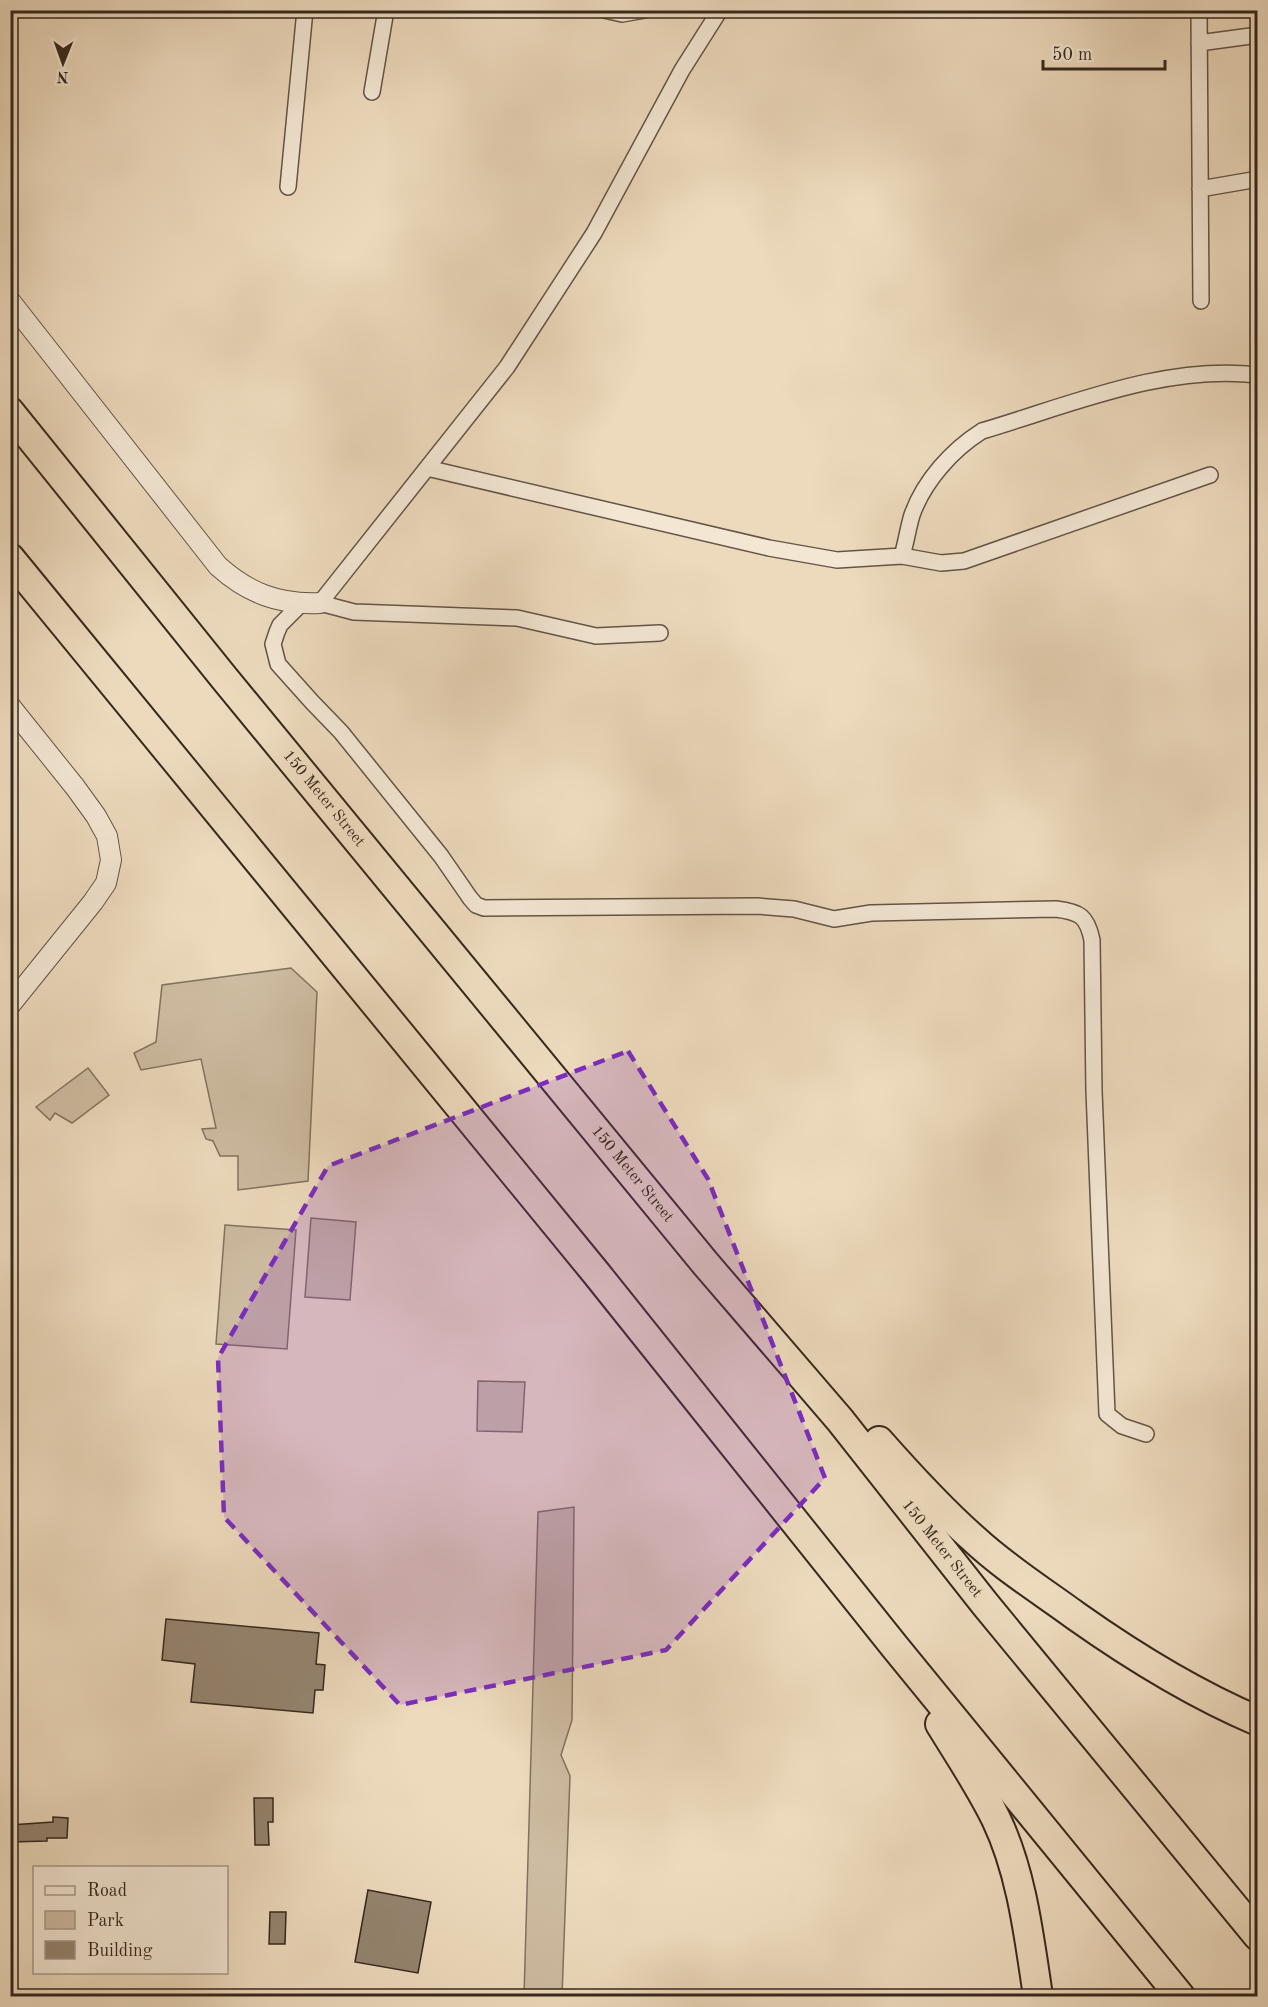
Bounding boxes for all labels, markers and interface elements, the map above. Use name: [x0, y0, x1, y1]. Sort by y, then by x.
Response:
north arrow: [33, 33, 93, 93]
scale bar: [1043, 33, 1164, 71]
text: 50 m: [1052, 46, 1092, 64]
text: N: [56, 68, 69, 84]
street label: 150 Meter Street: [279, 748, 368, 850]
street label: 150 Meter Street: [588, 1123, 677, 1226]
street label: 150 Meter Street: [898, 1497, 985, 1601]
legend: [33, 1866, 228, 1974]
text: Road: [87, 1882, 127, 1900]
text: Park: [87, 1912, 124, 1930]
text: Building: [87, 1942, 153, 1960]

